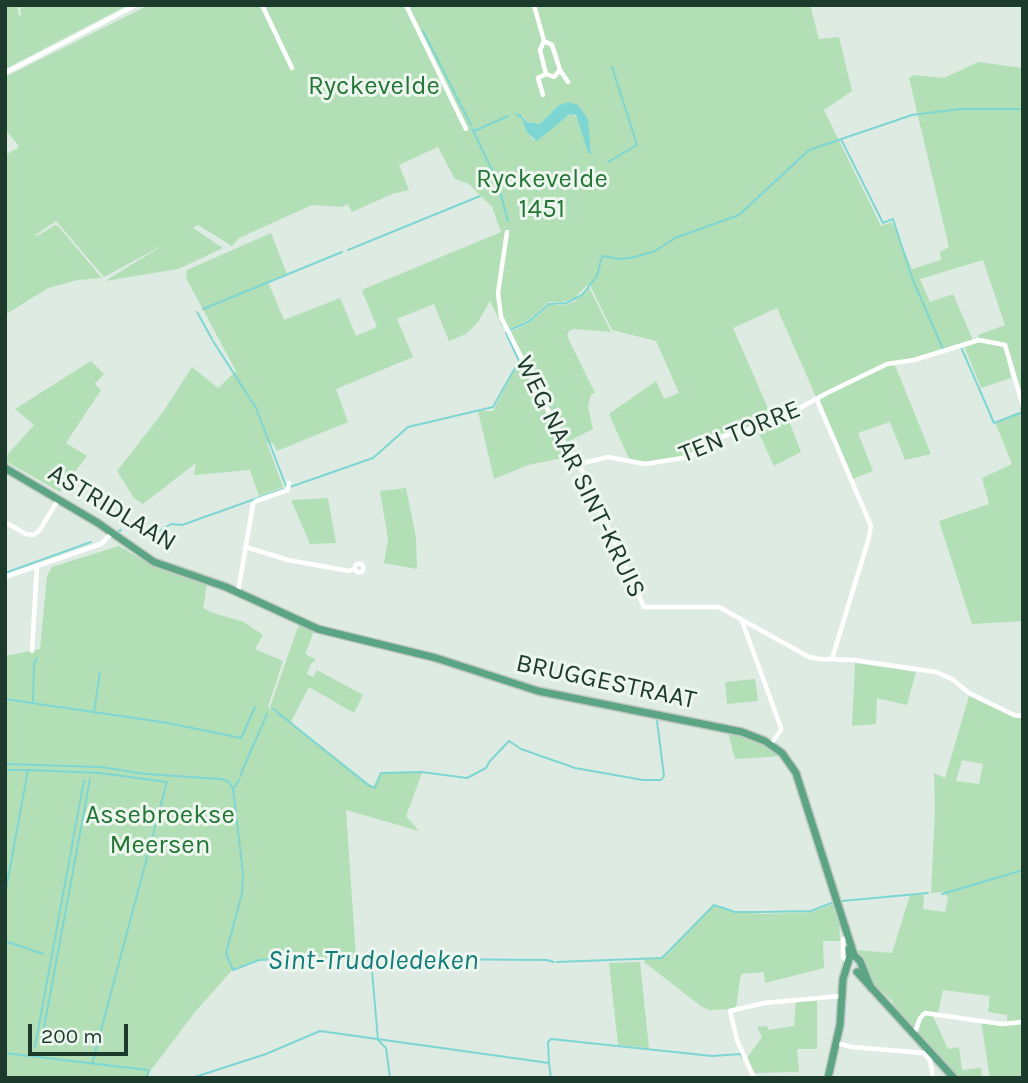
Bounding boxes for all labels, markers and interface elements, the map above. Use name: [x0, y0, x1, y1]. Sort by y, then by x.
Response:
park label: Ryckevelde: [308, 71, 440, 103]
park label: Ryckevelde 1451: [476, 164, 608, 226]
street label: WEG NAAR SINT-KRUIS: [508, 351, 652, 603]
street label: TEN TORRE: [675, 394, 805, 470]
street label: ASTRIDLAAN: [42, 458, 182, 558]
street label: BRUGGESTRAAT: [513, 648, 699, 716]
park label: Assebroekse Meersen: [85, 800, 235, 862]
water label: Sint-Trudoledeken: [268, 944, 478, 978]
scale bar: [32, 1010, 131, 1054]
text: 200 m: [41, 1024, 103, 1048]

